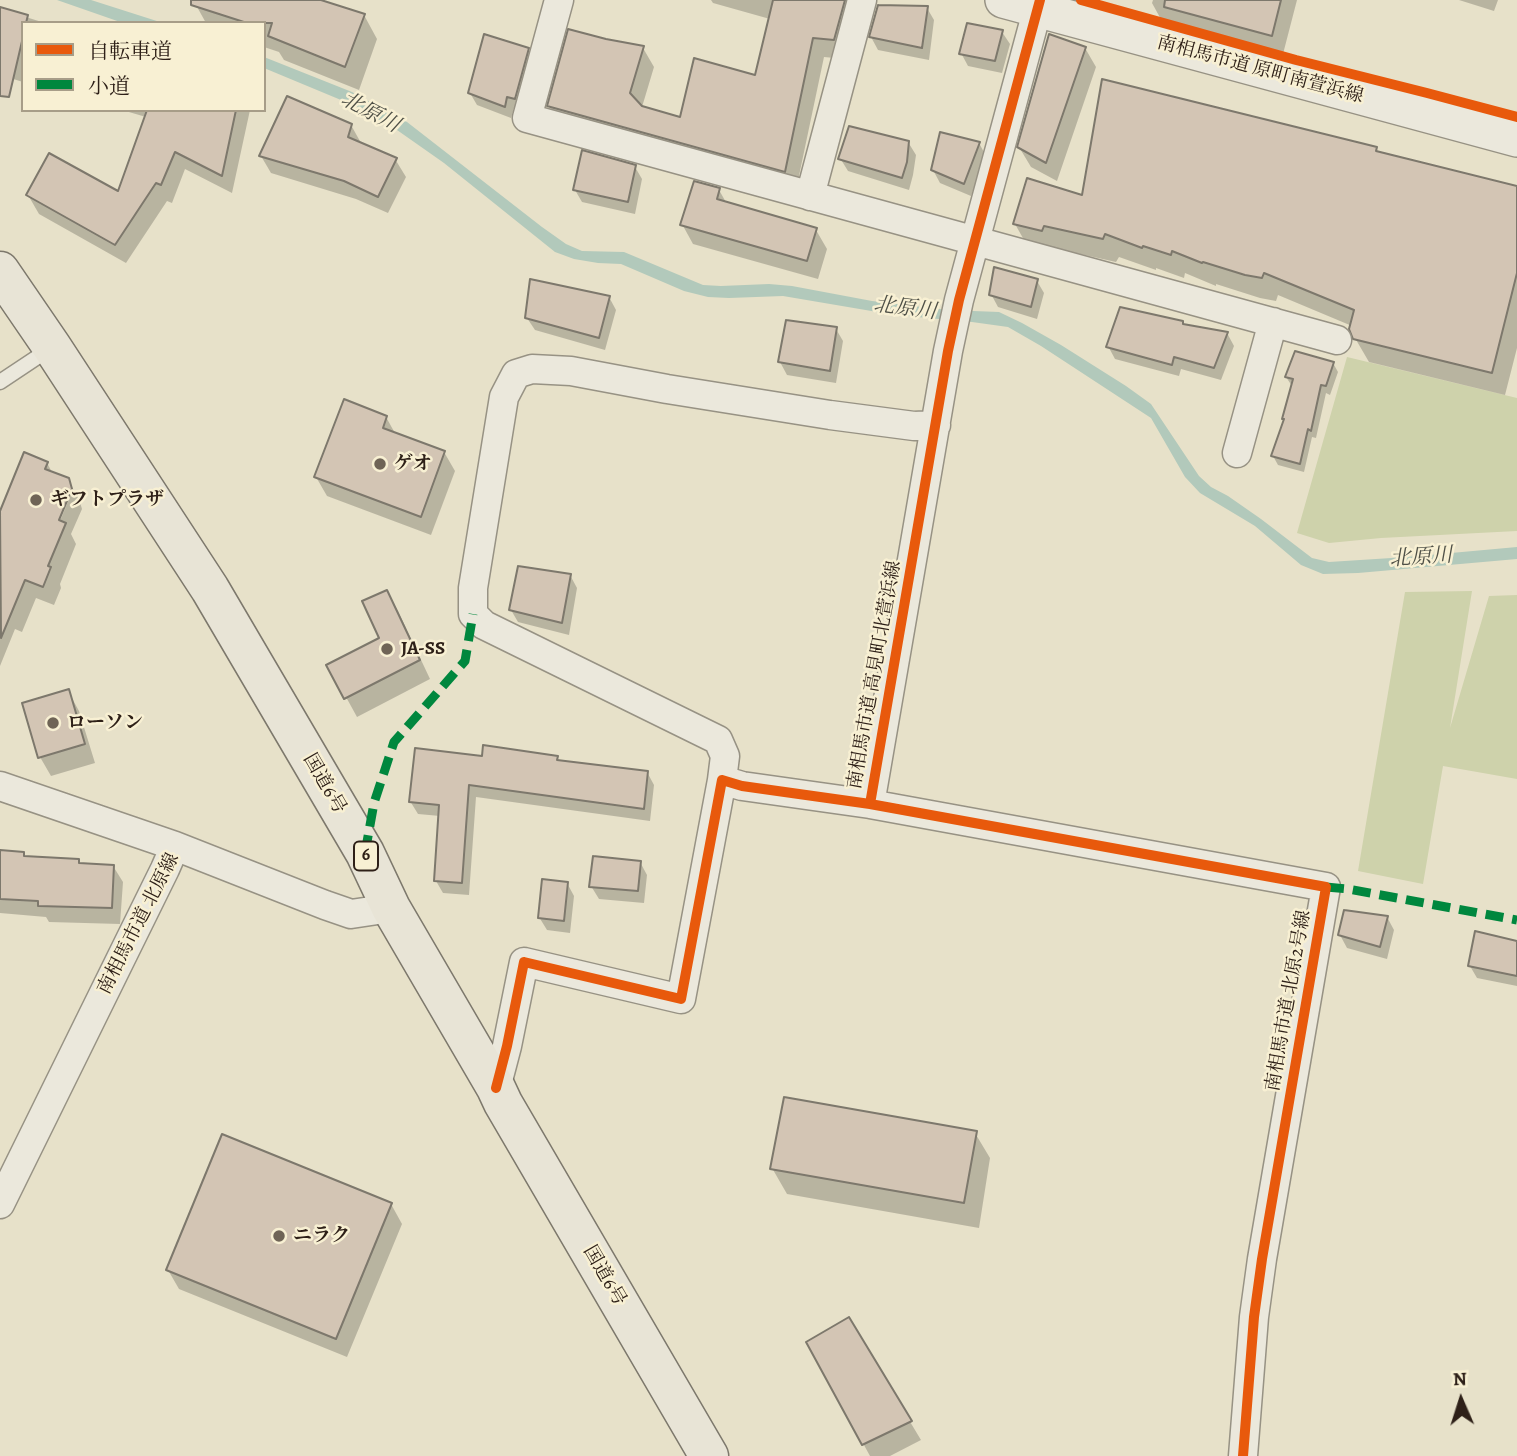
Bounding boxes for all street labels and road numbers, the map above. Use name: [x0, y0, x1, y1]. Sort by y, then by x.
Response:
street label: 南相馬市道 原町南萱浜線: [1154, 31, 1366, 109]
street label: 南相馬市道 高見町北萱浜線: [844, 559, 906, 791]
street label: 国道6号: [298, 750, 350, 818]
road number: 6: [354, 842, 378, 870]
street label: 南相馬市道 北原線: [93, 849, 185, 999]
street label: 南相馬市道 北原2号線: [1262, 909, 1316, 1093]
street label: 国道6号: [578, 1242, 630, 1310]

